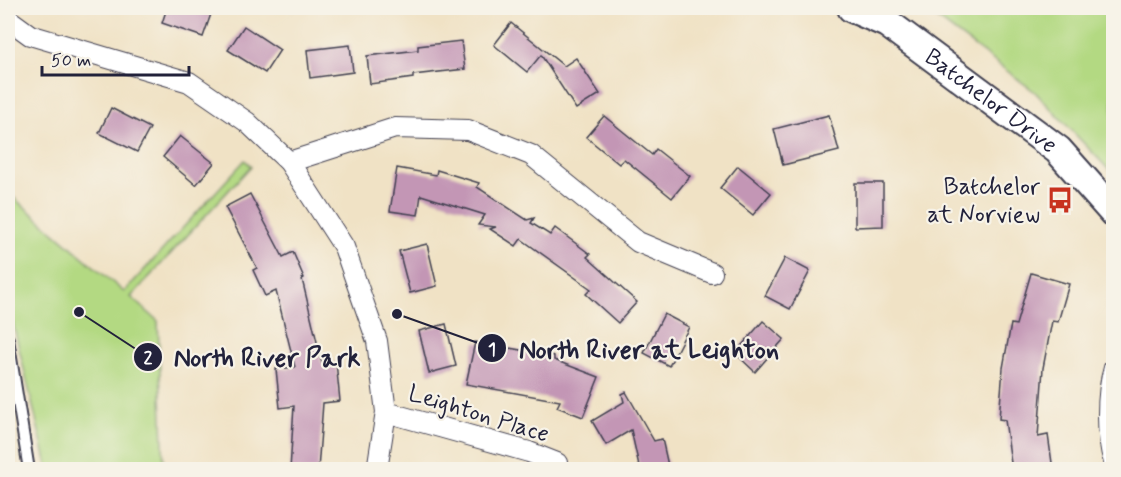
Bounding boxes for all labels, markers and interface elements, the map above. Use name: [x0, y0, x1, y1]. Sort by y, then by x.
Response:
scale bar: [42, 39, 189, 77]
street label: Batchelor Drive: [918, 42, 1063, 161]
text: 50 m: [51, 49, 91, 73]
place label: Batchelor at Norview: [927, 172, 1040, 231]
bus stop icon: Batchelor at Norview: [1045, 185, 1075, 215]
callout: North River at Leighton: [477, 326, 791, 370]
text: North River at Leighton: [519, 334, 779, 369]
callout: North River Park: [133, 335, 371, 379]
text: 1: [488, 338, 496, 362]
text: North River Park: [174, 342, 360, 376]
text: 2: [144, 346, 153, 370]
street label: Leighton Place: [404, 378, 553, 451]

